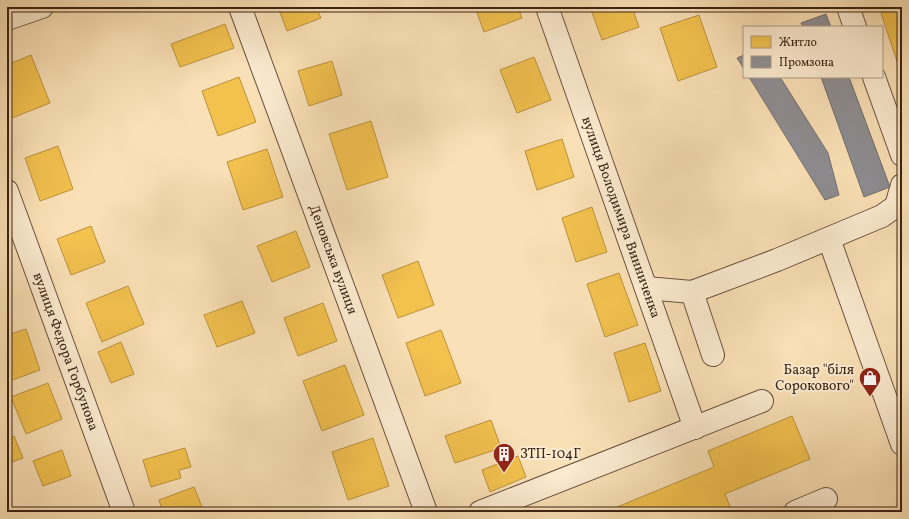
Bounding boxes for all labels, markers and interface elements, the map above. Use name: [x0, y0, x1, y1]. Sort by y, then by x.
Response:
legend: [743, 26, 883, 78]
text: Житло: [779, 35, 817, 51]
text: Промзона: [779, 55, 834, 71]
street label: вулиця Володимира Винниченка: [577, 114, 665, 321]
street label: Деповська вулиця: [304, 202, 362, 317]
street label: вулиця Федора Горбунова: [28, 270, 103, 433]
place label: Базар "біля Сорокового": [775, 361, 854, 396]
shop icon: Базар "біля Сорокового": [857, 365, 883, 398]
building icon: ЗТП-104Г: [491, 441, 517, 474]
place label: ЗТП-104Г: [520, 445, 581, 464]

